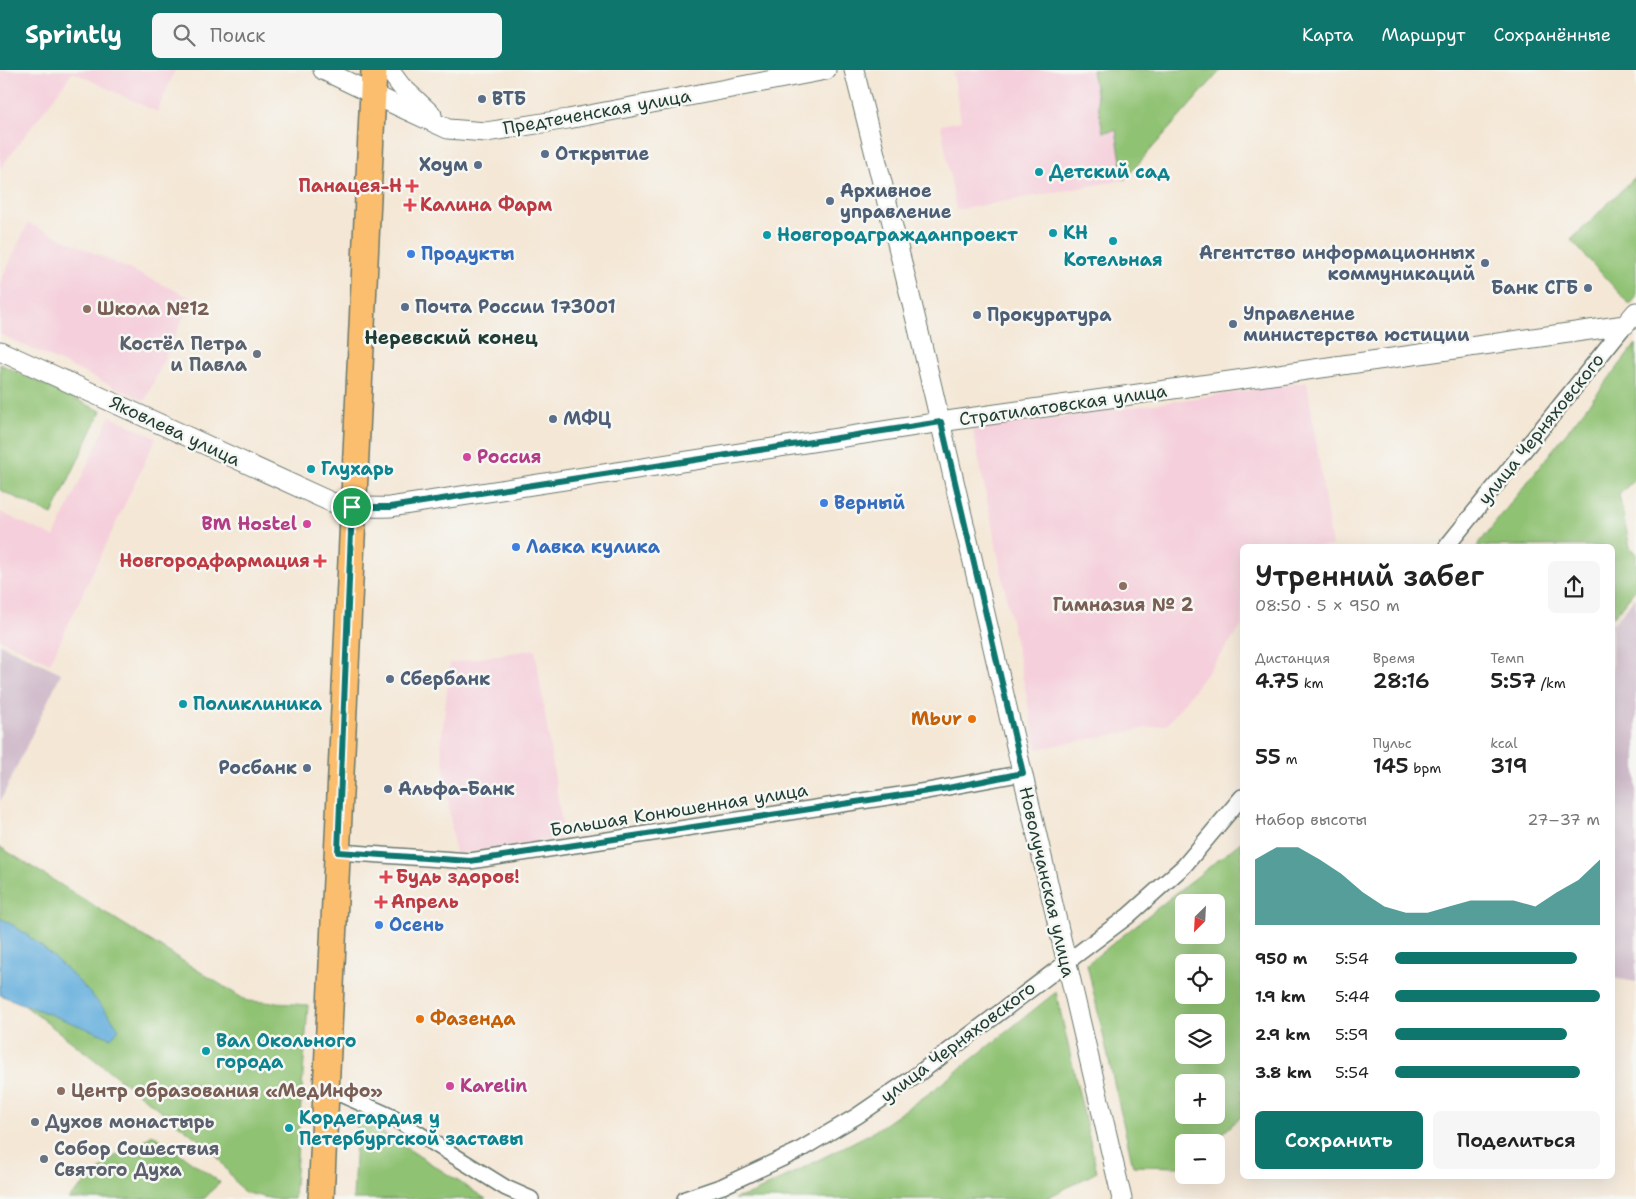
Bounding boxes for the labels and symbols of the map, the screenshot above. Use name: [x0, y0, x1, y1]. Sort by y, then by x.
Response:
street label: Предтеченская улица: [501, 84, 693, 140]
place label: ВТБ: [492, 87, 526, 111]
marker: ВТБ: [476, 93, 488, 105]
place label: Открытие: [555, 142, 649, 166]
marker: Открытие: [539, 148, 551, 160]
place label: Хоум: [419, 153, 468, 177]
marker: Хоум: [472, 159, 484, 171]
place label: Детский сад: [1049, 160, 1170, 184]
marker: Детский сад: [1033, 166, 1045, 178]
place label: Панацея-Н: [299, 174, 402, 198]
place label: Архивное управление: [840, 179, 952, 224]
marker: Панацея-Н: [406, 180, 418, 192]
place label: Калина Фарм: [420, 193, 552, 217]
marker: Архивное управление: [824, 195, 836, 207]
marker: Калина Фарм: [404, 199, 416, 211]
place label: КН: [1063, 221, 1088, 245]
place label: Новгородгражданпроект: [777, 223, 1018, 247]
marker: КН: [1047, 227, 1059, 239]
marker: Новгородгражданпроект: [761, 229, 773, 241]
marker: Котельная: [1107, 235, 1119, 247]
place label: Агентство информационных коммуникаций: [1199, 241, 1475, 286]
place label: Продукты: [421, 242, 515, 266]
marker: Продукты: [405, 248, 417, 260]
place label: Котельная: [1063, 248, 1163, 272]
marker: Агентство информационных коммуникаций: [1479, 257, 1491, 269]
place label: Банк СГБ: [1491, 276, 1578, 300]
marker: Банк СГБ: [1582, 282, 1594, 294]
place label: Почта России 173001: [415, 295, 616, 319]
place label: Школа №12: [97, 297, 210, 321]
marker: Почта России 173001: [399, 301, 411, 313]
place label: Управление министерства юстиции: [1243, 302, 1470, 347]
marker: Школа №12: [81, 303, 93, 315]
place label: Прокуратура: [987, 303, 1112, 327]
marker: Прокуратура: [971, 309, 983, 321]
marker: Управление министерства юстиции: [1227, 318, 1239, 330]
district label: Неревский конец: [364, 325, 538, 350]
place label: Костёл Петра и Павла: [119, 332, 248, 377]
marker: Костёл Петра и Павла: [251, 348, 263, 360]
street label: улица Черняховского: [1472, 348, 1610, 510]
street label: Стратилатовская улица: [958, 379, 1168, 431]
street label: Яковлева улица: [106, 390, 244, 472]
place label: МФЦ: [563, 407, 612, 431]
marker: МФЦ: [547, 413, 559, 425]
place label: Россия: [477, 445, 542, 469]
marker: Россия: [461, 451, 473, 463]
place label: Глухарь: [321, 457, 394, 481]
marker: Глухарь: [305, 463, 317, 475]
pin: [331, 486, 373, 528]
place label: Верный: [834, 491, 905, 515]
marker: Верный: [818, 497, 830, 509]
place label: BM Hostel: [201, 512, 297, 536]
marker: BM Hostel: [301, 518, 313, 530]
place label: Лавка кулика: [526, 535, 661, 559]
marker: Лавка кулика: [510, 541, 522, 553]
place label: Новгородфармация: [119, 549, 310, 573]
marker: Новгородфармация: [314, 555, 326, 567]
marker: Гимназия № 2: [1117, 580, 1129, 592]
place label: Гимназия № 2: [1053, 593, 1194, 617]
place label: Сбербанк: [400, 667, 490, 691]
marker: Сбербанк: [384, 673, 396, 685]
place label: Поликлиника: [193, 692, 323, 716]
marker: Поликлиника: [177, 698, 189, 710]
place label: Mbur: [911, 707, 962, 731]
marker: Mbur: [966, 713, 978, 725]
place label: Росбанк: [219, 756, 297, 780]
marker: Росбанк: [301, 762, 313, 774]
place label: Альфа-Банк: [398, 777, 515, 801]
street label: Большая Конюшенная улица: [548, 778, 810, 842]
marker: Альфа-Банк: [382, 783, 394, 795]
street label: Новолучанская улица: [1013, 784, 1081, 980]
place label: Будь здоров!: [396, 865, 520, 889]
marker: Будь здоров!: [380, 871, 392, 883]
place label: Апрель: [391, 890, 459, 914]
north arrow: [1175, 894, 1225, 944]
marker: Апрель: [375, 896, 387, 908]
place label: Осень: [389, 913, 444, 937]
marker: Осень: [373, 919, 385, 931]
street label: улица Черняховского: [876, 976, 1040, 1108]
place label: Фазенда: [430, 1007, 516, 1031]
marker: Фазенда: [414, 1013, 426, 1025]
place label: Вал Окольного города: [216, 1029, 356, 1074]
marker: Вал Окольного города: [200, 1045, 212, 1057]
place label: Karelin: [460, 1074, 527, 1098]
place label: Центр образования «МедИнфо»: [71, 1079, 383, 1103]
marker: Karelin: [444, 1080, 456, 1092]
marker: Центр образования «МедИнфо»: [55, 1085, 67, 1097]
place label: Кордегардия у Петербургской заставы: [299, 1106, 524, 1151]
place label: Духов монастырь: [45, 1110, 215, 1134]
marker: Духов монастырь: [29, 1116, 41, 1128]
marker: Кордегардия у Петербургской заставы: [283, 1122, 295, 1134]
place label: Собор Сошествия Святого Духа: [54, 1137, 220, 1182]
marker: Собор Сошествия Святого Духа: [38, 1153, 50, 1165]

